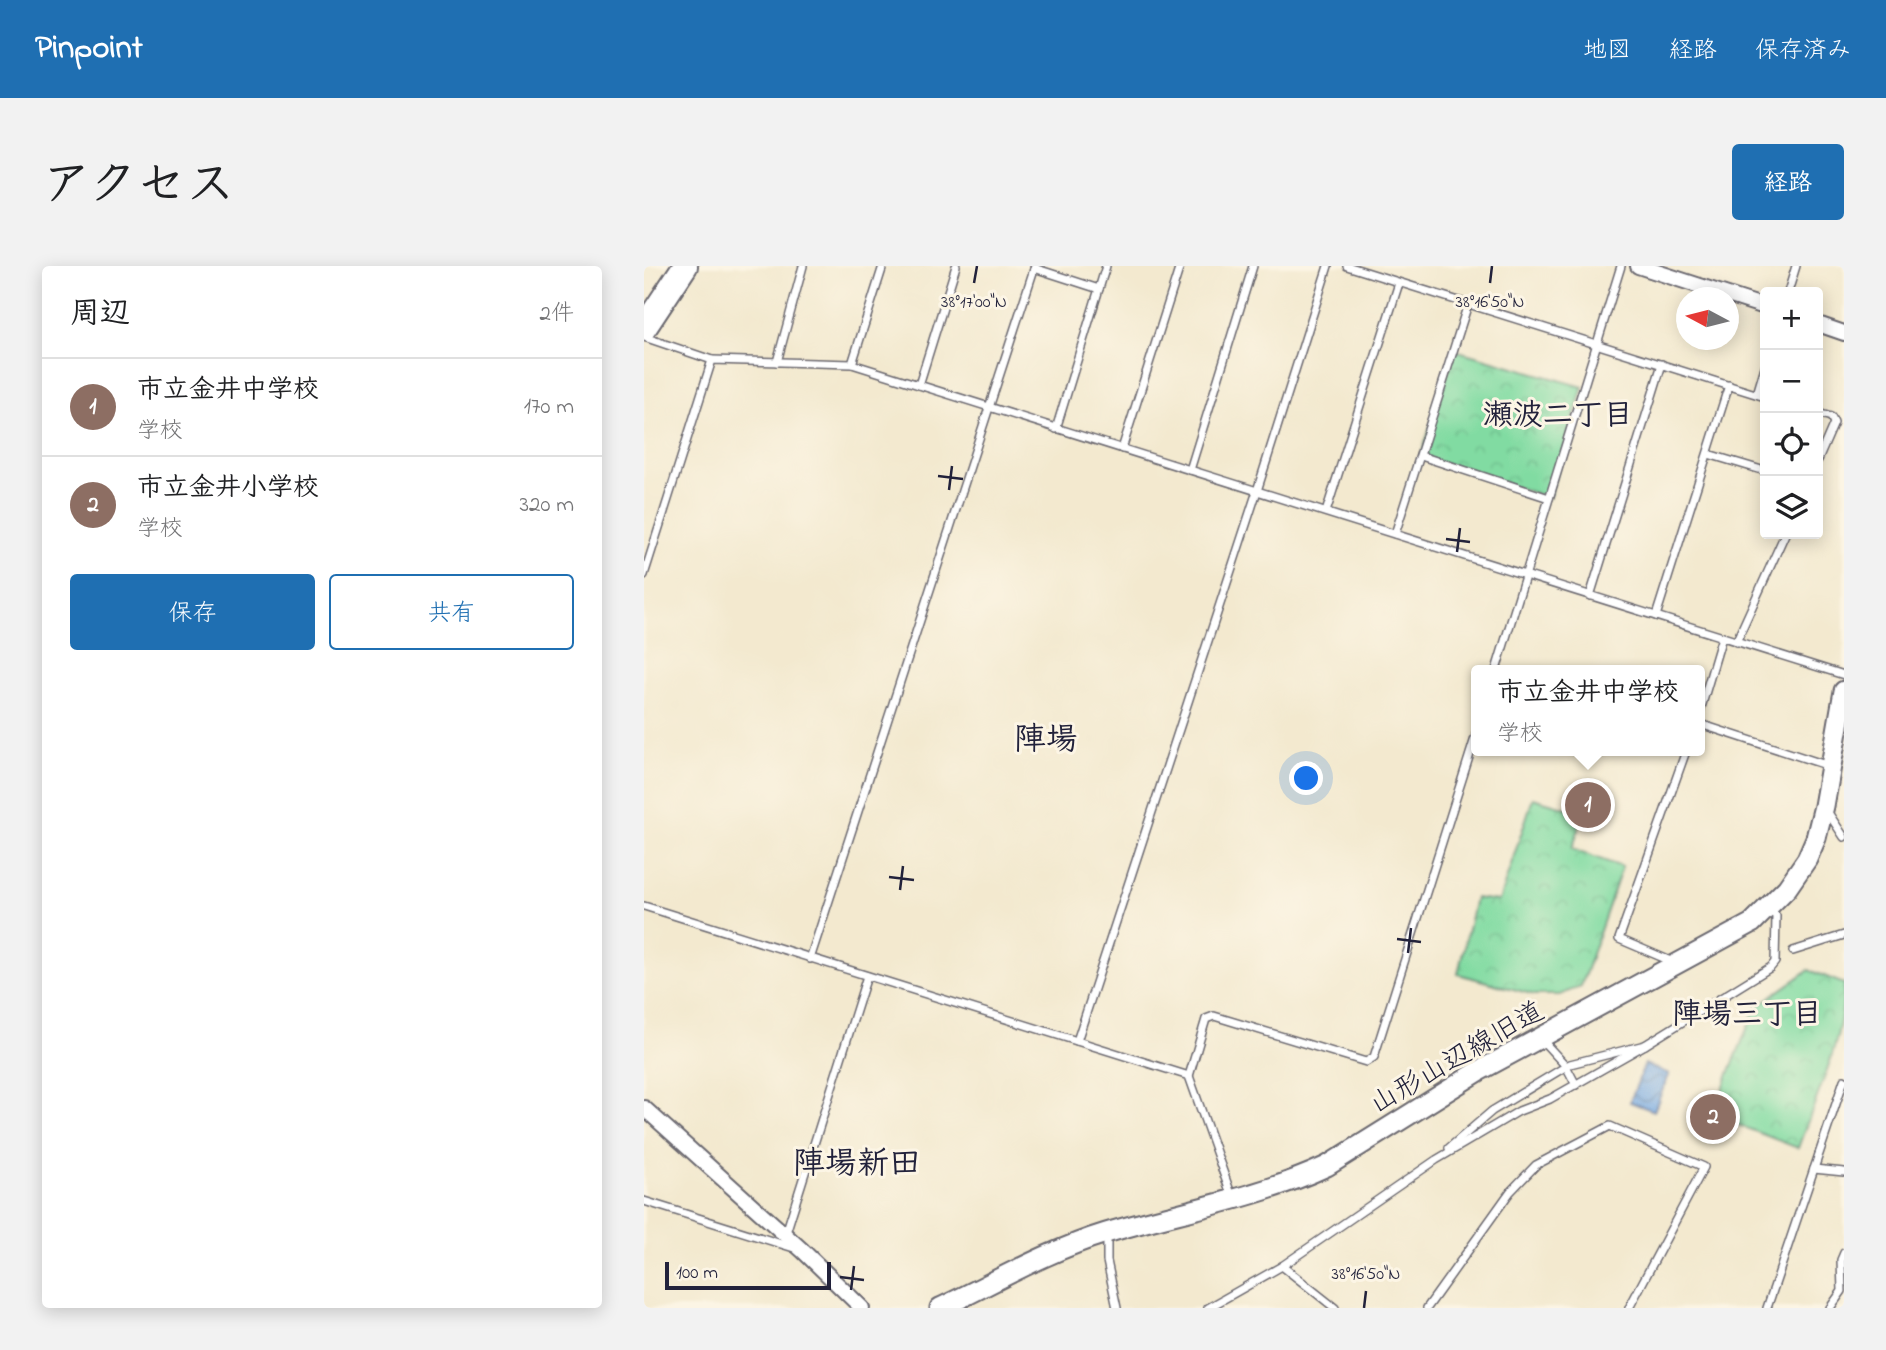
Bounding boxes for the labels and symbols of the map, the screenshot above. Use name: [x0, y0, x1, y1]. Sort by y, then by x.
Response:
north arrow: [1676, 287, 1739, 350]
text: 38°17'00"N: [941, 290, 1007, 316]
text: 38°16'50"N: [1456, 290, 1524, 316]
district label: 瀬波二丁目: [1483, 395, 1633, 439]
district label: 陣場: [1014, 718, 1078, 765]
your location: [1289, 761, 1323, 795]
pin: 1: [1565, 779, 1611, 831]
street label: 山形山辺線旧道: [1363, 992, 1553, 1126]
district label: 陣場三丁目: [1672, 994, 1822, 1038]
pin: 2: [1690, 1091, 1736, 1143]
district label: 陣場新田: [793, 1142, 921, 1189]
scale bar: [665, 1259, 831, 1291]
text: 38°16'50"N: [1332, 1262, 1400, 1288]

